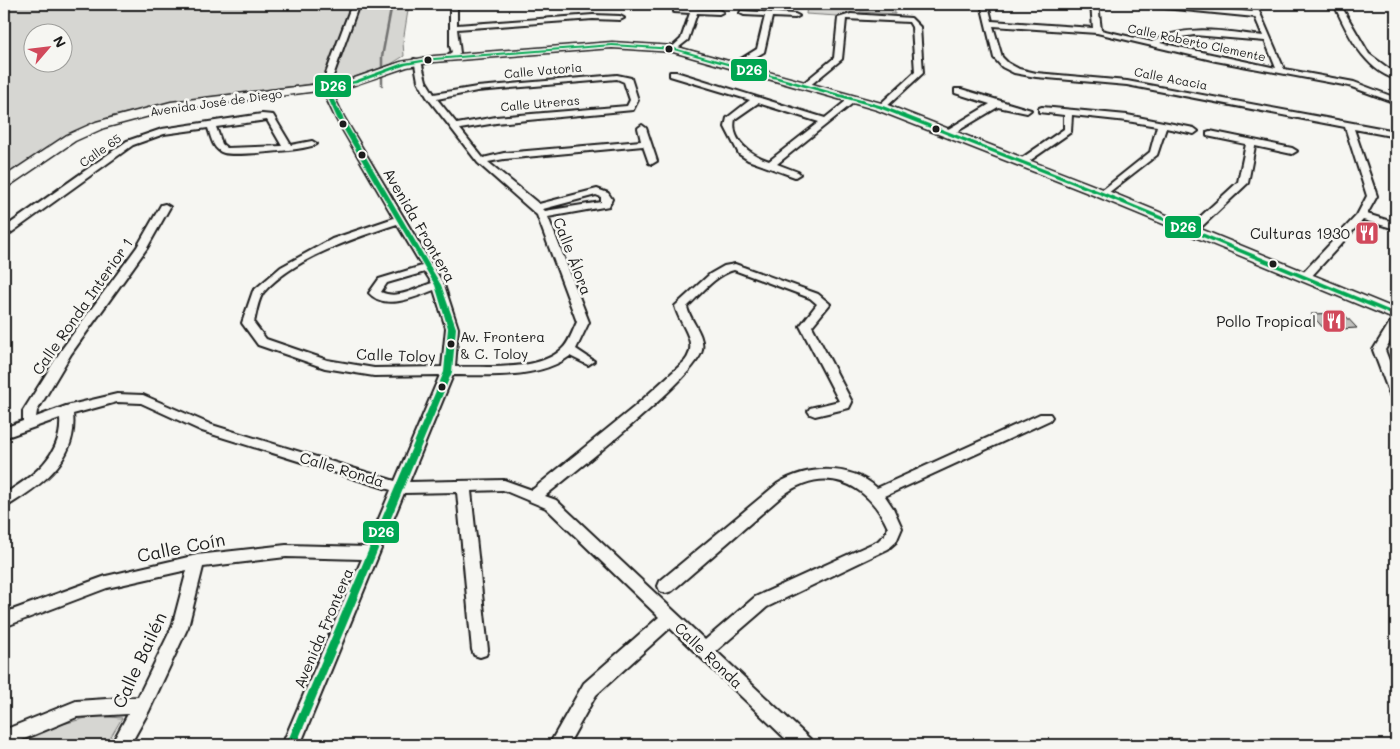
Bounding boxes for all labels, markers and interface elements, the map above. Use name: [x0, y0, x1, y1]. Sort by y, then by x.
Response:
street label: Calle Roberto Clemente: [1126, 20, 1268, 64]
north arrow: [22, 22, 72, 72]
text: N: [49, 33, 71, 51]
unlabelled marker: [664, 44, 674, 54]
unlabelled marker: [423, 55, 433, 65]
line badge: D26: [730, 58, 768, 82]
street label: Calle Vatoria: [503, 59, 583, 81]
text: D26: [736, 60, 762, 79]
street label: Calle Acacia: [1133, 63, 1209, 93]
line badge: D26: [314, 74, 352, 98]
text: D26: [320, 76, 346, 95]
street label: Avenida José de Diego: [149, 85, 283, 119]
street label: Calle Utreras: [500, 92, 580, 114]
unlabelled marker: [338, 119, 348, 129]
unlabelled marker: [931, 124, 941, 134]
street label: Calle 65: [76, 130, 124, 170]
unlabelled marker: [357, 150, 367, 160]
street label: Avenida Frontera: [379, 164, 461, 286]
street label: Calle Álora: [549, 214, 597, 298]
line badge: D26: [1164, 215, 1202, 239]
text: D26: [1170, 217, 1196, 236]
restaurant icon: Culturas 1930: [1354, 220, 1380, 246]
place label: Culturas 1930: [1250, 223, 1350, 243]
street label: Calle Ronda Interior 1: [27, 234, 137, 378]
unlabelled marker: [1268, 259, 1278, 269]
restaurant icon: Pollo Tropical: [1321, 308, 1347, 334]
place label: Pollo Tropical: [1216, 311, 1316, 331]
place label: Av. Frontera & C. Toloy: [460, 327, 545, 363]
marker: Av. Frontera & C. Toloy: [446, 339, 456, 349]
street label: Calle Toloy: [356, 344, 436, 366]
unlabelled marker: [437, 382, 447, 392]
street label: Calle Ronda: [297, 447, 387, 491]
line badge: D26: [362, 520, 400, 544]
text: D26: [368, 522, 394, 541]
street label: Calle Coín: [135, 527, 227, 567]
street label: Avenida Frontera: [289, 565, 357, 691]
street label: Calle Bailén: [106, 608, 172, 712]
street label: Calle Ronda: [671, 617, 747, 693]

